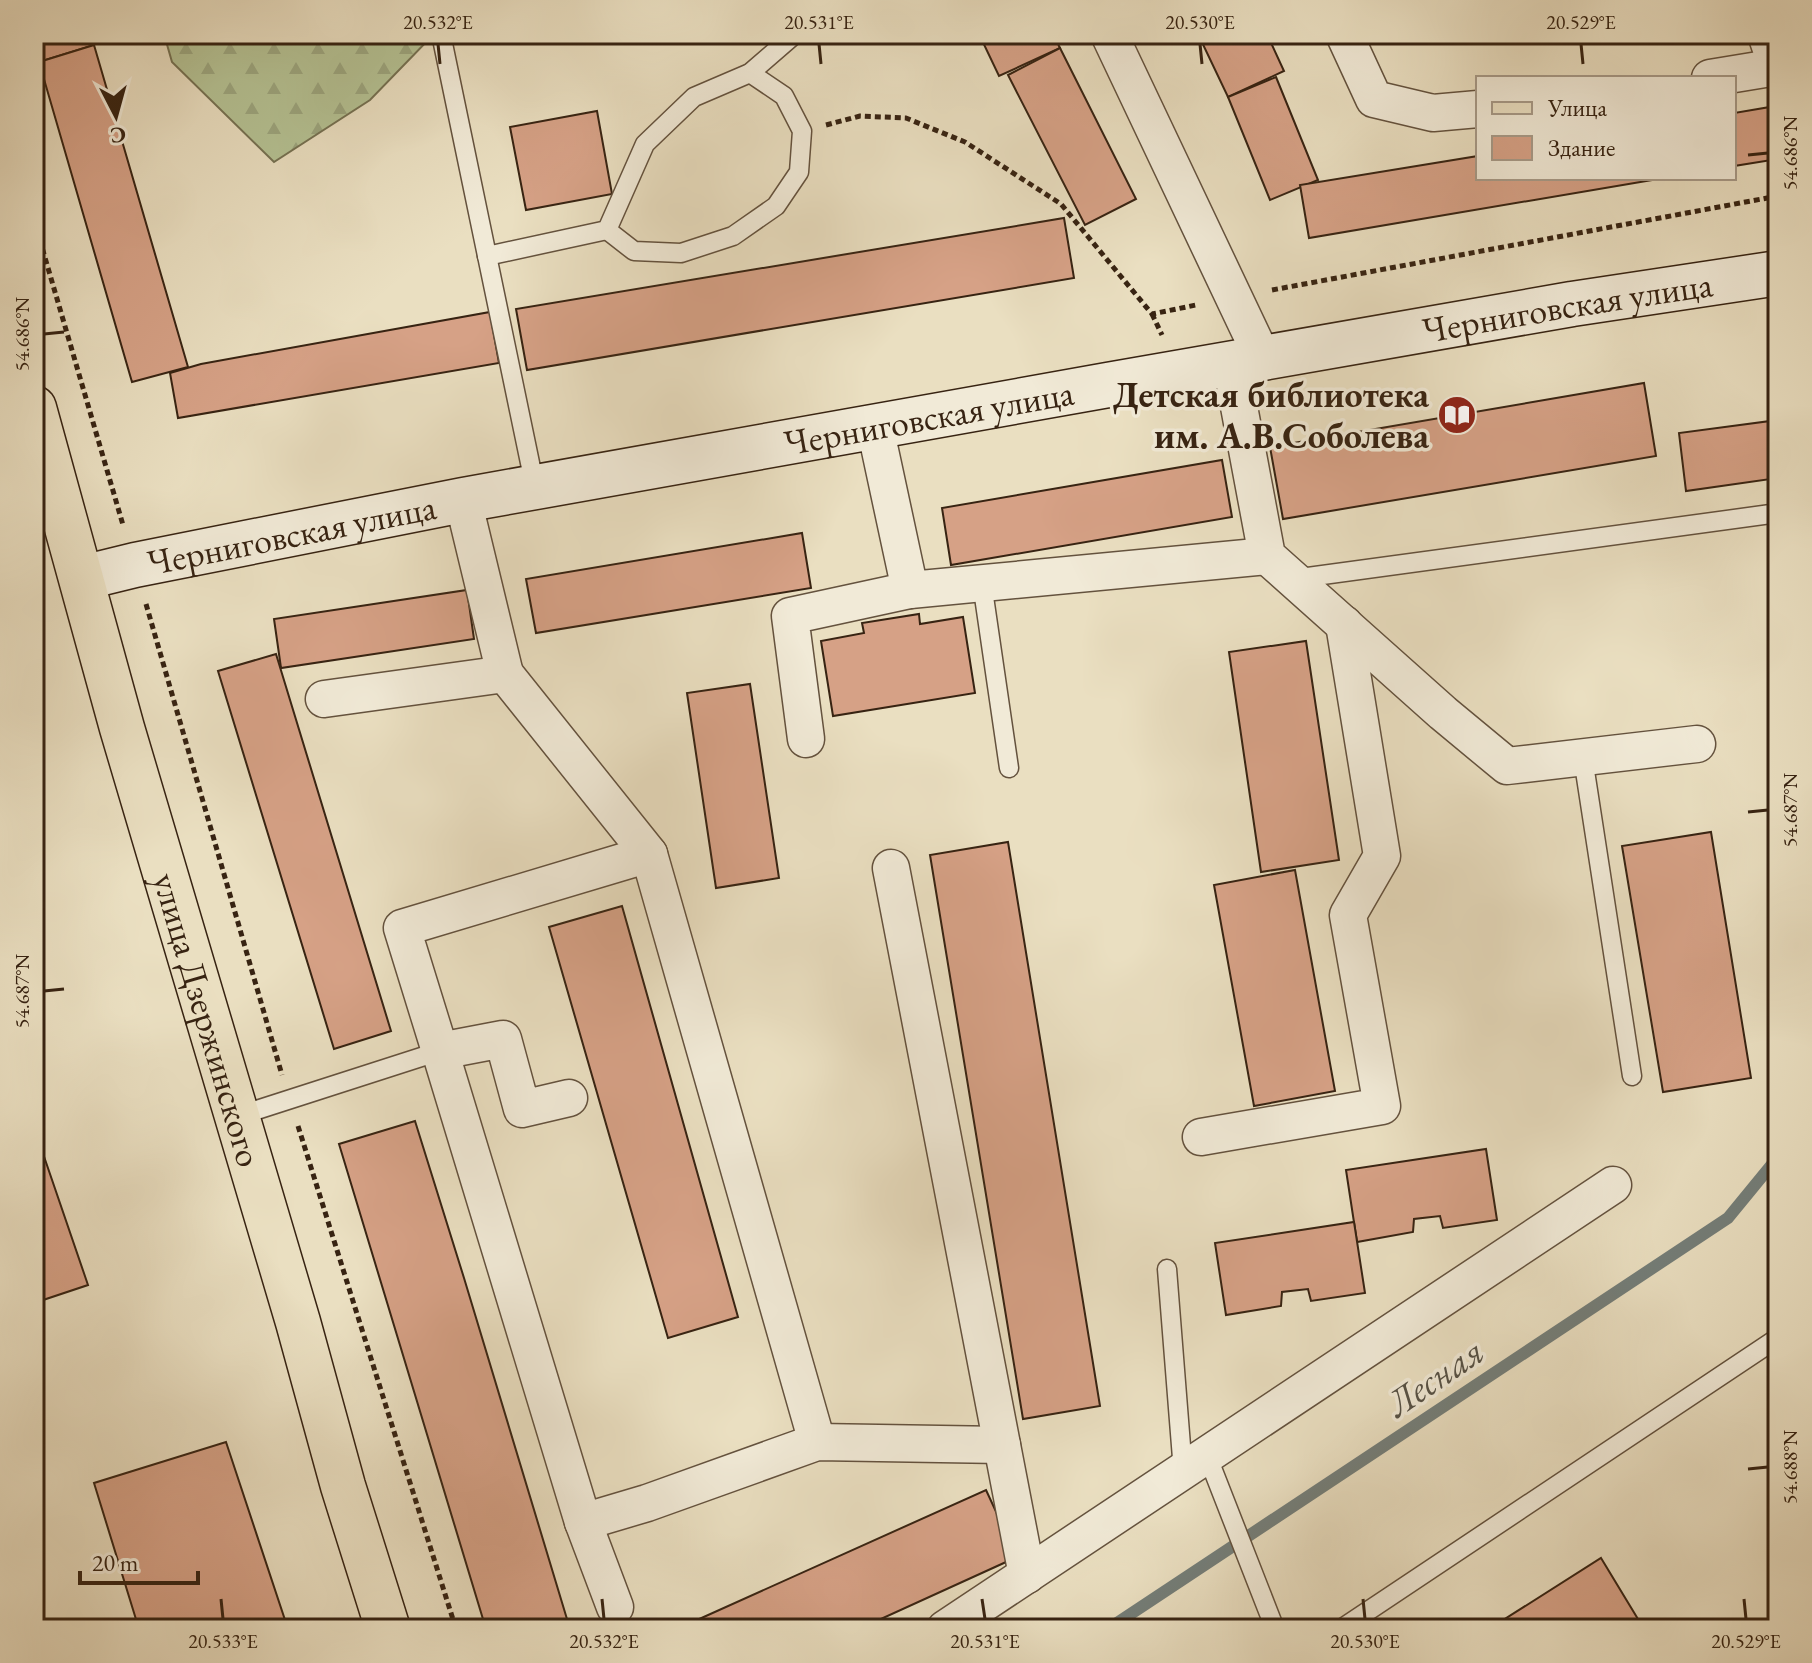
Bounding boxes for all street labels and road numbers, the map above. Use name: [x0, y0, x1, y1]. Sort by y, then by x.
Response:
street label: Черниговская улица: [1418, 260, 1716, 354]
street label: Черниговская улица: [780, 368, 1078, 466]
street label: Черниговская улица: [143, 483, 441, 586]
street label: улица Дзержинского: [142, 867, 274, 1172]

